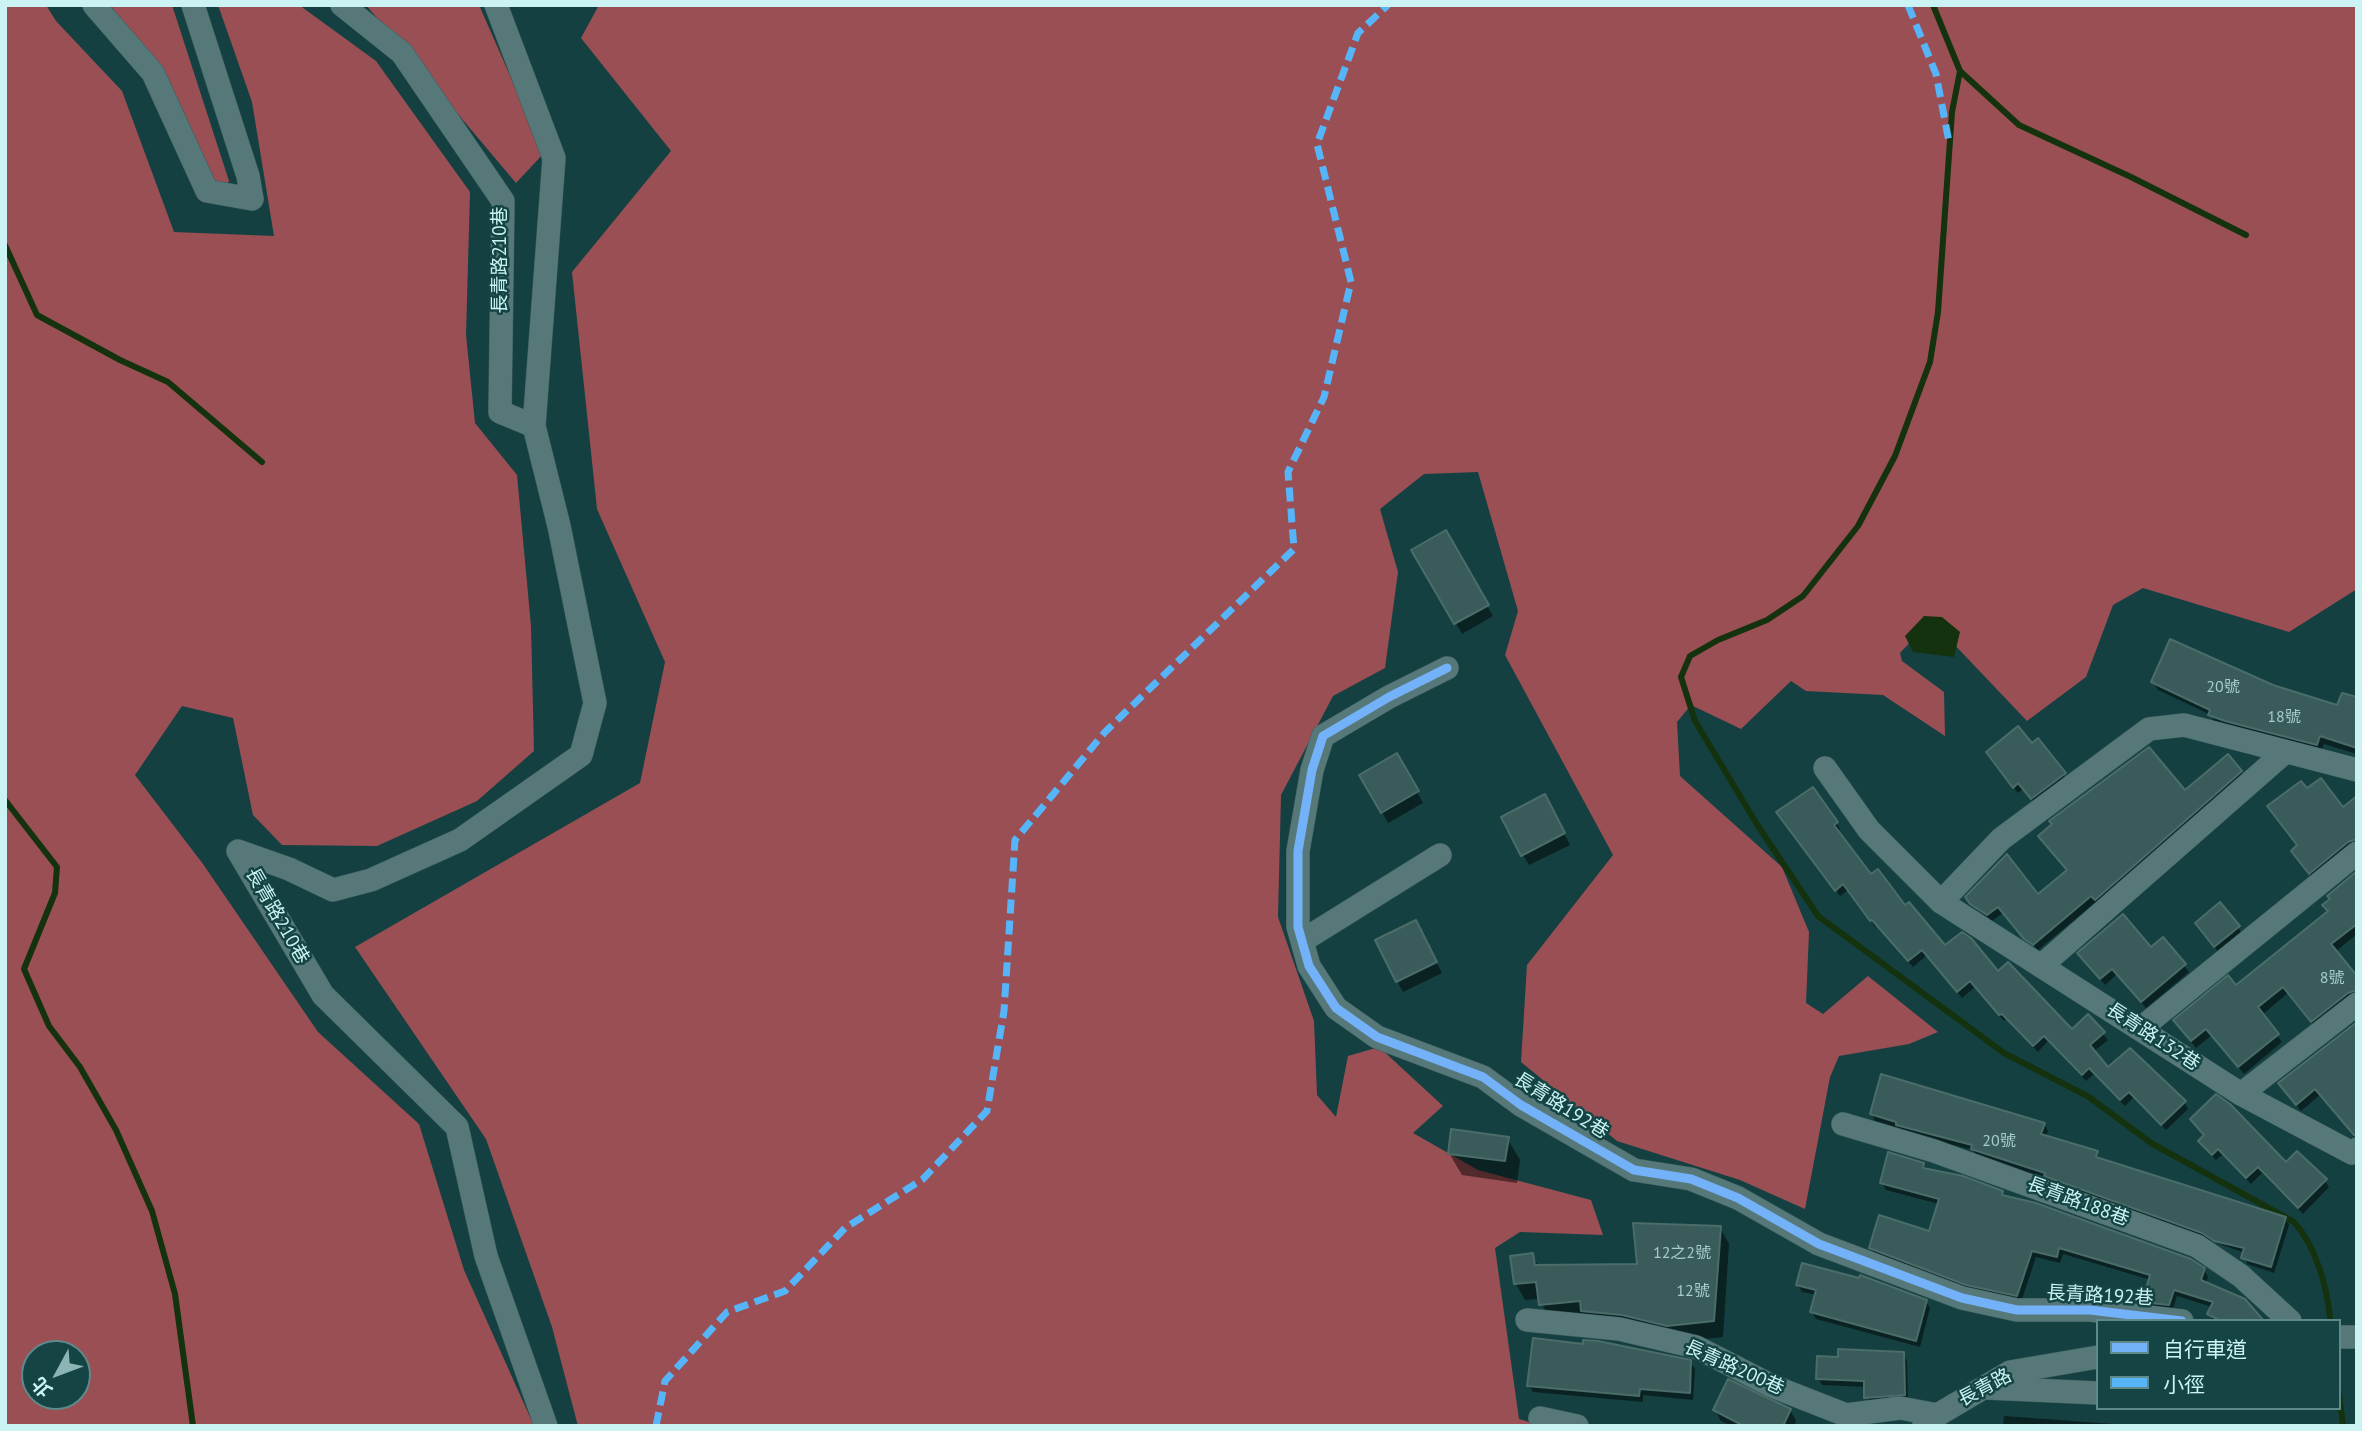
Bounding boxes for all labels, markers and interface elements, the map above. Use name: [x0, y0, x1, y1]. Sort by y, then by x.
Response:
street label: 長青路210巷: [490, 206, 512, 314]
house number: 20號: [2206, 677, 2240, 697]
house number: 18號: [2267, 707, 2301, 727]
street label: 長青路210巷: [240, 864, 314, 968]
house number: 8號: [2320, 968, 2344, 988]
street label: 長青路132巷: [2102, 998, 2204, 1076]
street label: 長青路192巷: [1510, 1068, 1612, 1144]
house number: 20號: [1982, 1131, 2016, 1151]
street label: 長青路188巷: [2024, 1173, 2132, 1231]
house number: 12之2號: [1653, 1243, 1711, 1263]
house number: 12號: [1676, 1281, 1710, 1301]
street label: 長青路192巷: [2046, 1282, 2154, 1310]
legend: [2096, 1319, 2341, 1410]
street label: 長青路200巷: [1680, 1336, 1788, 1400]
text: 自行車道: [2163, 1336, 2247, 1363]
north arrow: [21, 1340, 91, 1410]
street label: 長青路: [1954, 1365, 2016, 1411]
text: 小徑: [2163, 1371, 2205, 1398]
text: 北: [26, 1372, 57, 1403]

